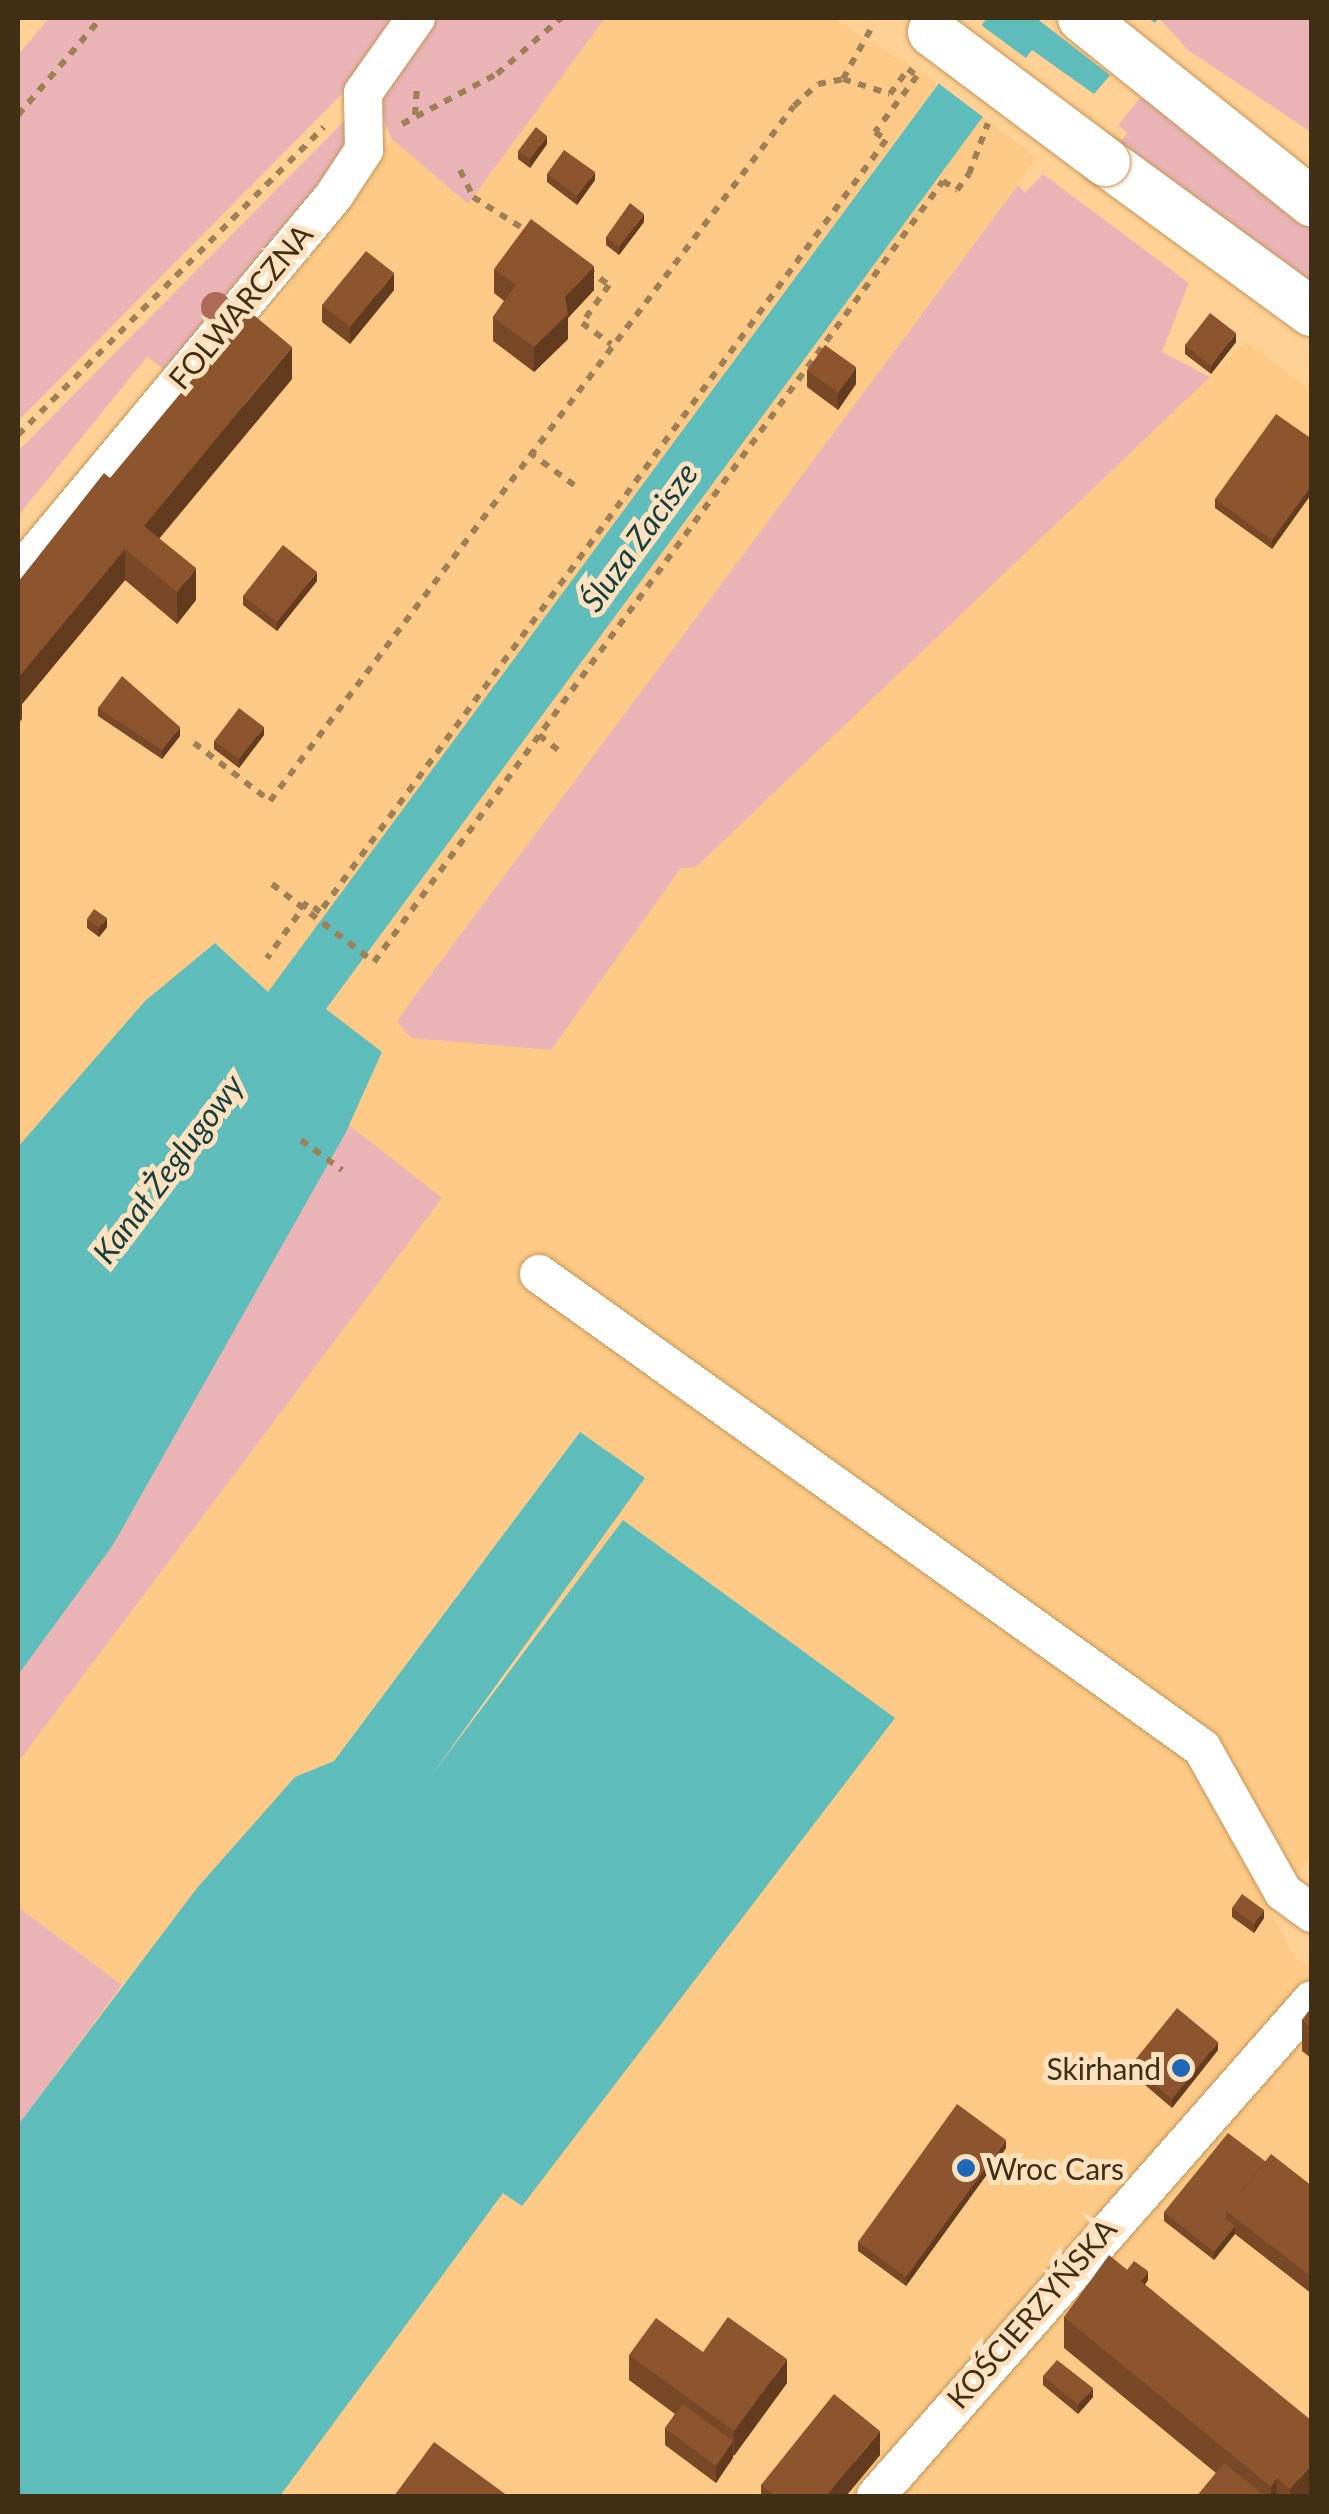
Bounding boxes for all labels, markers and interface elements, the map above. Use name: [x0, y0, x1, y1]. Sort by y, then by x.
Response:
street label: FOLWARCZNA: [161, 216, 319, 396]
water label: Śluza Zacisze: [572, 455, 706, 619]
water label: Kanał Żeglugowy: [84, 1067, 252, 1271]
place label: Skirhand: [1046, 2050, 1161, 2086]
marker: Skirhand: [1170, 2057, 1192, 2079]
place label: Wroc Cars: [986, 2150, 1124, 2186]
marker: Wroc Cars: [955, 2157, 977, 2179]
street label: KOŚCIERZYŃSKA: [939, 2211, 1123, 2415]

